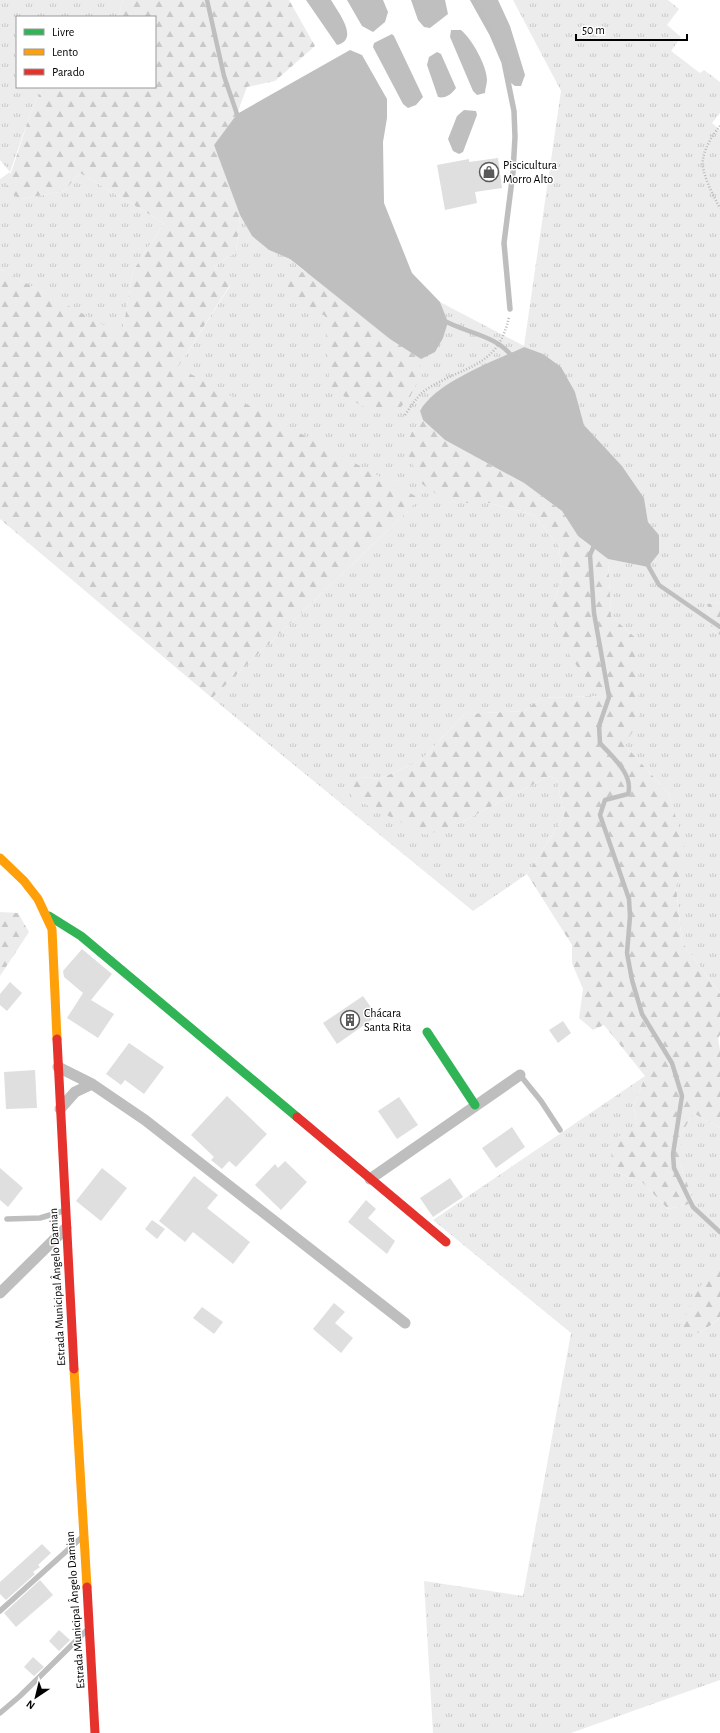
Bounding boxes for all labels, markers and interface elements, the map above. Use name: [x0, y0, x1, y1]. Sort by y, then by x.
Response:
legend: [16, 16, 156, 88]
scale bar: [576, 16, 687, 42]
text: 50 m: [582, 24, 605, 36]
text: Livre: [52, 26, 74, 38]
text: Lento: [52, 46, 78, 58]
text: Parado: [52, 66, 85, 78]
place label: Piscicultura Morro Alto: [503, 159, 557, 185]
shop icon: Piscicultura Morro Alto: [478, 161, 500, 183]
place label: Chácara Santa Rita: [364, 1007, 412, 1033]
building icon: Chácara Santa Rita: [339, 1009, 361, 1031]
street label: Estrada Municipal Ângelo Damian: [46, 1208, 67, 1366]
street label: Estrada Municipal Ângelo Damian: [63, 1531, 86, 1689]
north arrow: [16, 1677, 56, 1717]
text: N: [24, 1698, 37, 1711]

